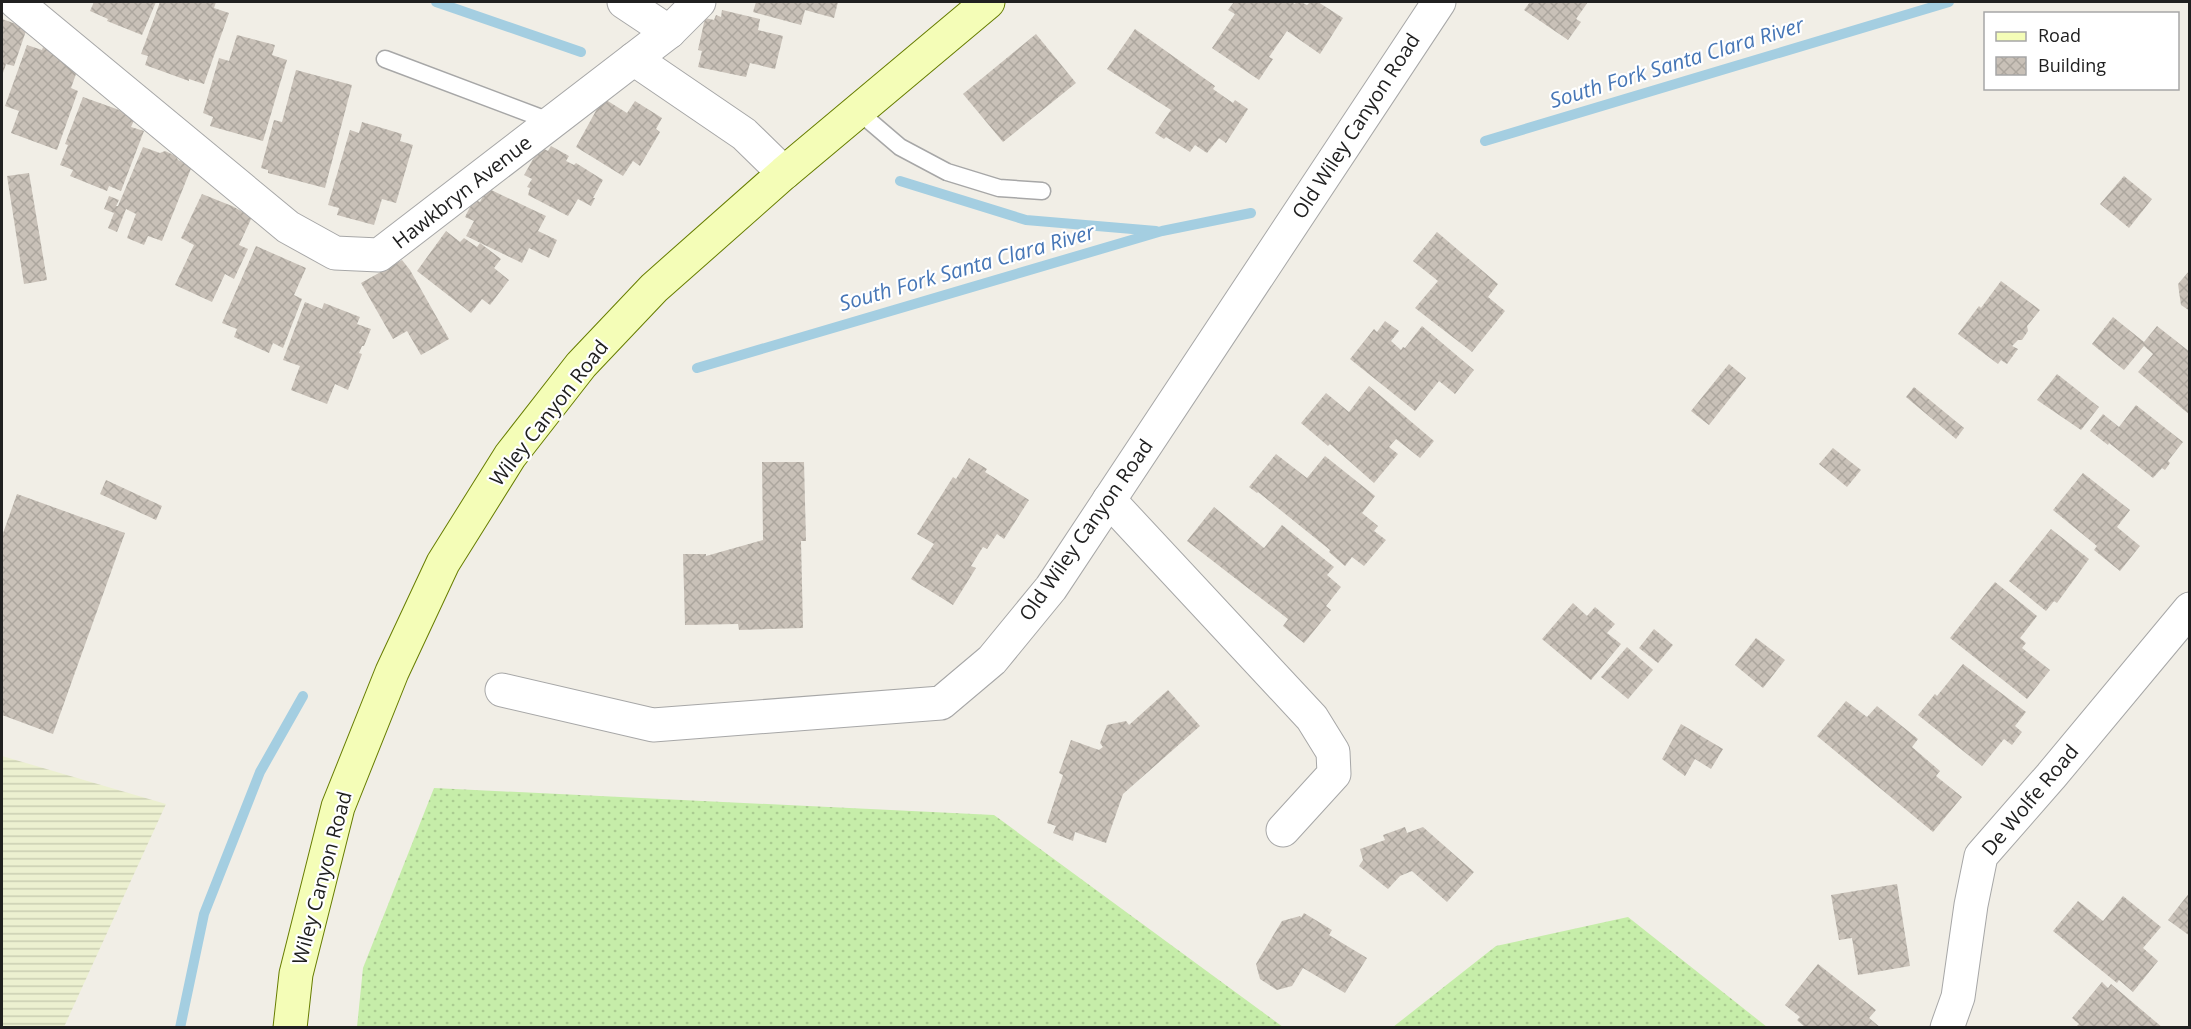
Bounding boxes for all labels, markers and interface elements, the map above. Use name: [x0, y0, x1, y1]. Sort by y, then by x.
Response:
water label: South Fork Santa Clara River: [1546, 10, 1808, 114]
legend: [1984, 12, 2179, 90]
text: Road: [2038, 23, 2081, 47]
street label: Old Wiley Canyon Road: [1285, 28, 1426, 224]
text: Building: [2038, 53, 2106, 77]
street label: Hawkbryn Avenue: [387, 129, 537, 254]
water label: South Fork Santa Clara River: [836, 217, 1098, 317]
street label: Wiley Canyon Road: [483, 334, 614, 491]
street label: Old Wiley Canyon Road: [1013, 433, 1159, 626]
street label: De Wolfe Road: [1975, 738, 2084, 861]
street label: Wiley Canyon Road: [285, 788, 358, 967]

